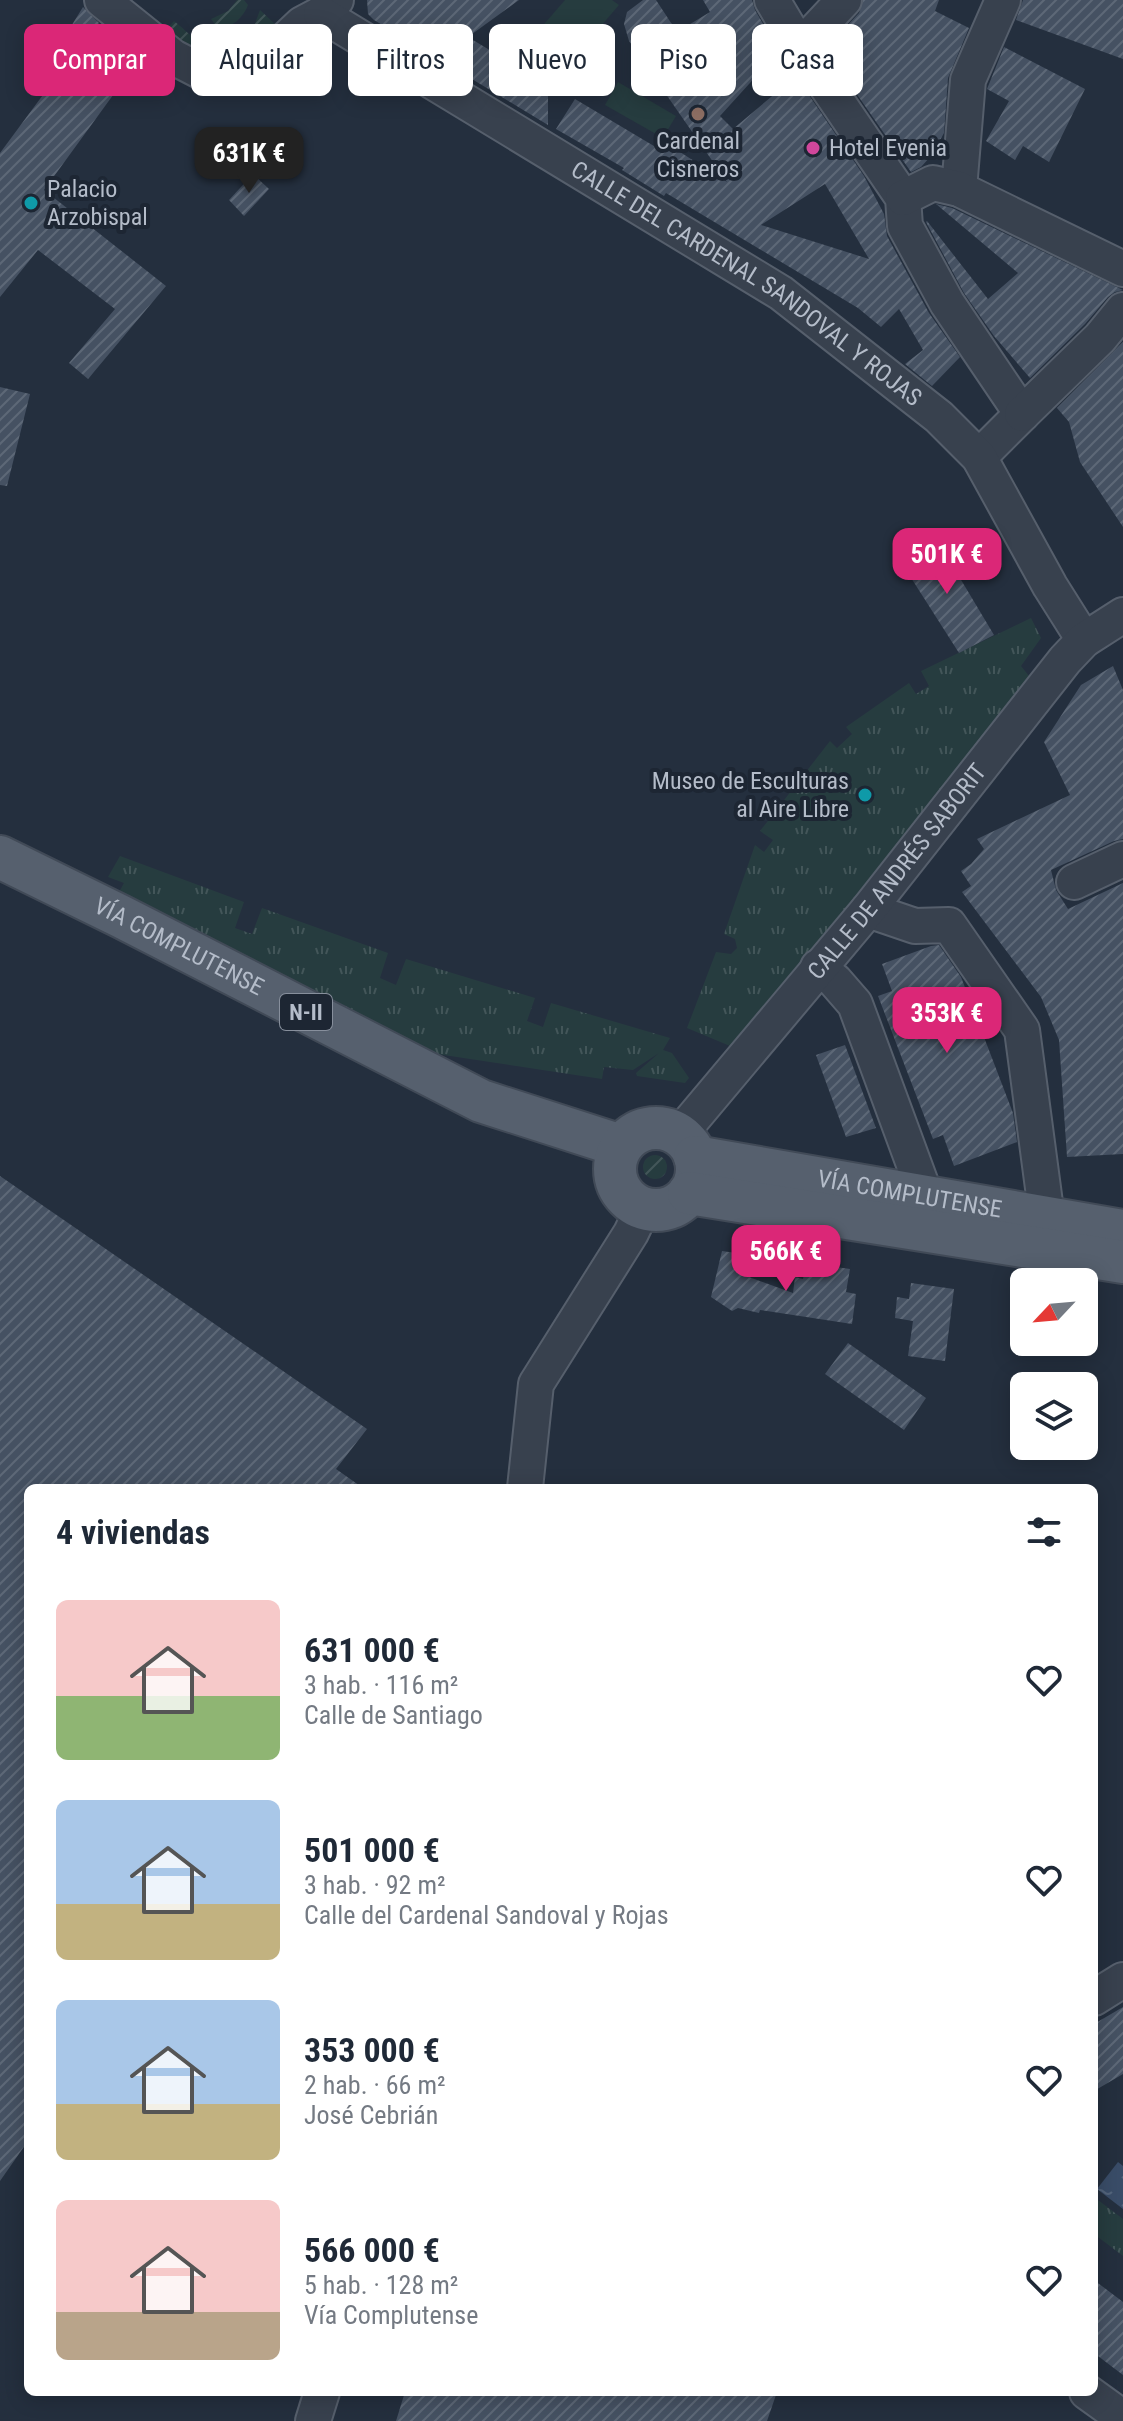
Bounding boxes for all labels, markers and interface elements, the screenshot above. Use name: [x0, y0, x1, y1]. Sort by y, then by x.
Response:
chip: Comprar: [24, 24, 175, 96]
chip: Alquilar: [191, 24, 332, 96]
chip: Filtros: [348, 24, 473, 96]
chip: Nuevo: [489, 24, 615, 96]
chip: Piso: [631, 24, 736, 96]
chip: Casa: [752, 24, 863, 96]
marker: Cardenal Cisneros: [689, 105, 707, 123]
pin: 631K €: [184, 127, 314, 195]
place label: Cardenal Cisneros: [656, 127, 740, 183]
place label: Hotel Evenia: [829, 134, 947, 162]
text: 631K €: [213, 138, 285, 168]
marker: Hotel Evenia: [804, 139, 822, 157]
street label: CALLE DEL CARDENAL SANDOVAL Y ROJAS: [566, 155, 927, 412]
place label: Palacio Arzobispal: [47, 175, 148, 231]
marker: Palacio Arzobispal: [22, 194, 40, 212]
pin: 501K €: [882, 528, 1012, 596]
text: 501K €: [911, 539, 983, 569]
street label: CALLE DE ANDRÉS SABORIT: [802, 758, 992, 985]
place label: Museo de Esculturas al Aire Libre: [652, 767, 849, 823]
marker: Museo de Esculturas al Aire Libre: [856, 786, 874, 804]
street label: VÍA COMPLUTENSE: [90, 892, 268, 1001]
pin: 353K €: [882, 987, 1012, 1055]
road number: N-II: [280, 994, 332, 1030]
text: 353K €: [911, 998, 983, 1028]
street label: VÍA COMPLUTENSE: [816, 1164, 1004, 1224]
pin: 566K €: [721, 1225, 851, 1293]
text: 566K €: [750, 1236, 822, 1266]
north arrow: [1010, 1268, 1098, 1356]
map controls: [1010, 1268, 1098, 1460]
button: layers: [1010, 1372, 1098, 1460]
icon: filters: [1022, 1510, 1066, 1554]
text: 4 viviendas: [56, 1512, 210, 1552]
text: 631 000 €: [304, 1630, 440, 1670]
icon: home: [120, 1632, 216, 1728]
icon: heart: [1022, 1658, 1066, 1702]
text: 3 hab. · 116 m²: [304, 1670, 458, 1700]
text: Calle de Santiago: [304, 1700, 483, 1730]
text: 501 000 €: [304, 1830, 440, 1870]
icon: home: [120, 1832, 216, 1928]
icon: heart: [1022, 1858, 1066, 1902]
text: 3 hab. · 92 m²: [304, 1870, 446, 1900]
text: Calle del Cardenal Sandoval y Rojas: [304, 1900, 669, 1930]
text: 353 000 €: [304, 2030, 440, 2070]
icon: home: [120, 2032, 216, 2128]
icon: heart: [1022, 2058, 1066, 2102]
text: 2 hab. · 66 m²: [304, 2070, 446, 2100]
text: José Cebrián: [304, 2100, 438, 2130]
text: 566 000 €: [304, 2230, 440, 2270]
icon: home: [120, 2232, 216, 2328]
icon: heart: [1022, 2258, 1066, 2302]
text: 5 hab. · 128 m²: [304, 2270, 458, 2300]
text: Vía Complutense: [304, 2300, 478, 2330]

